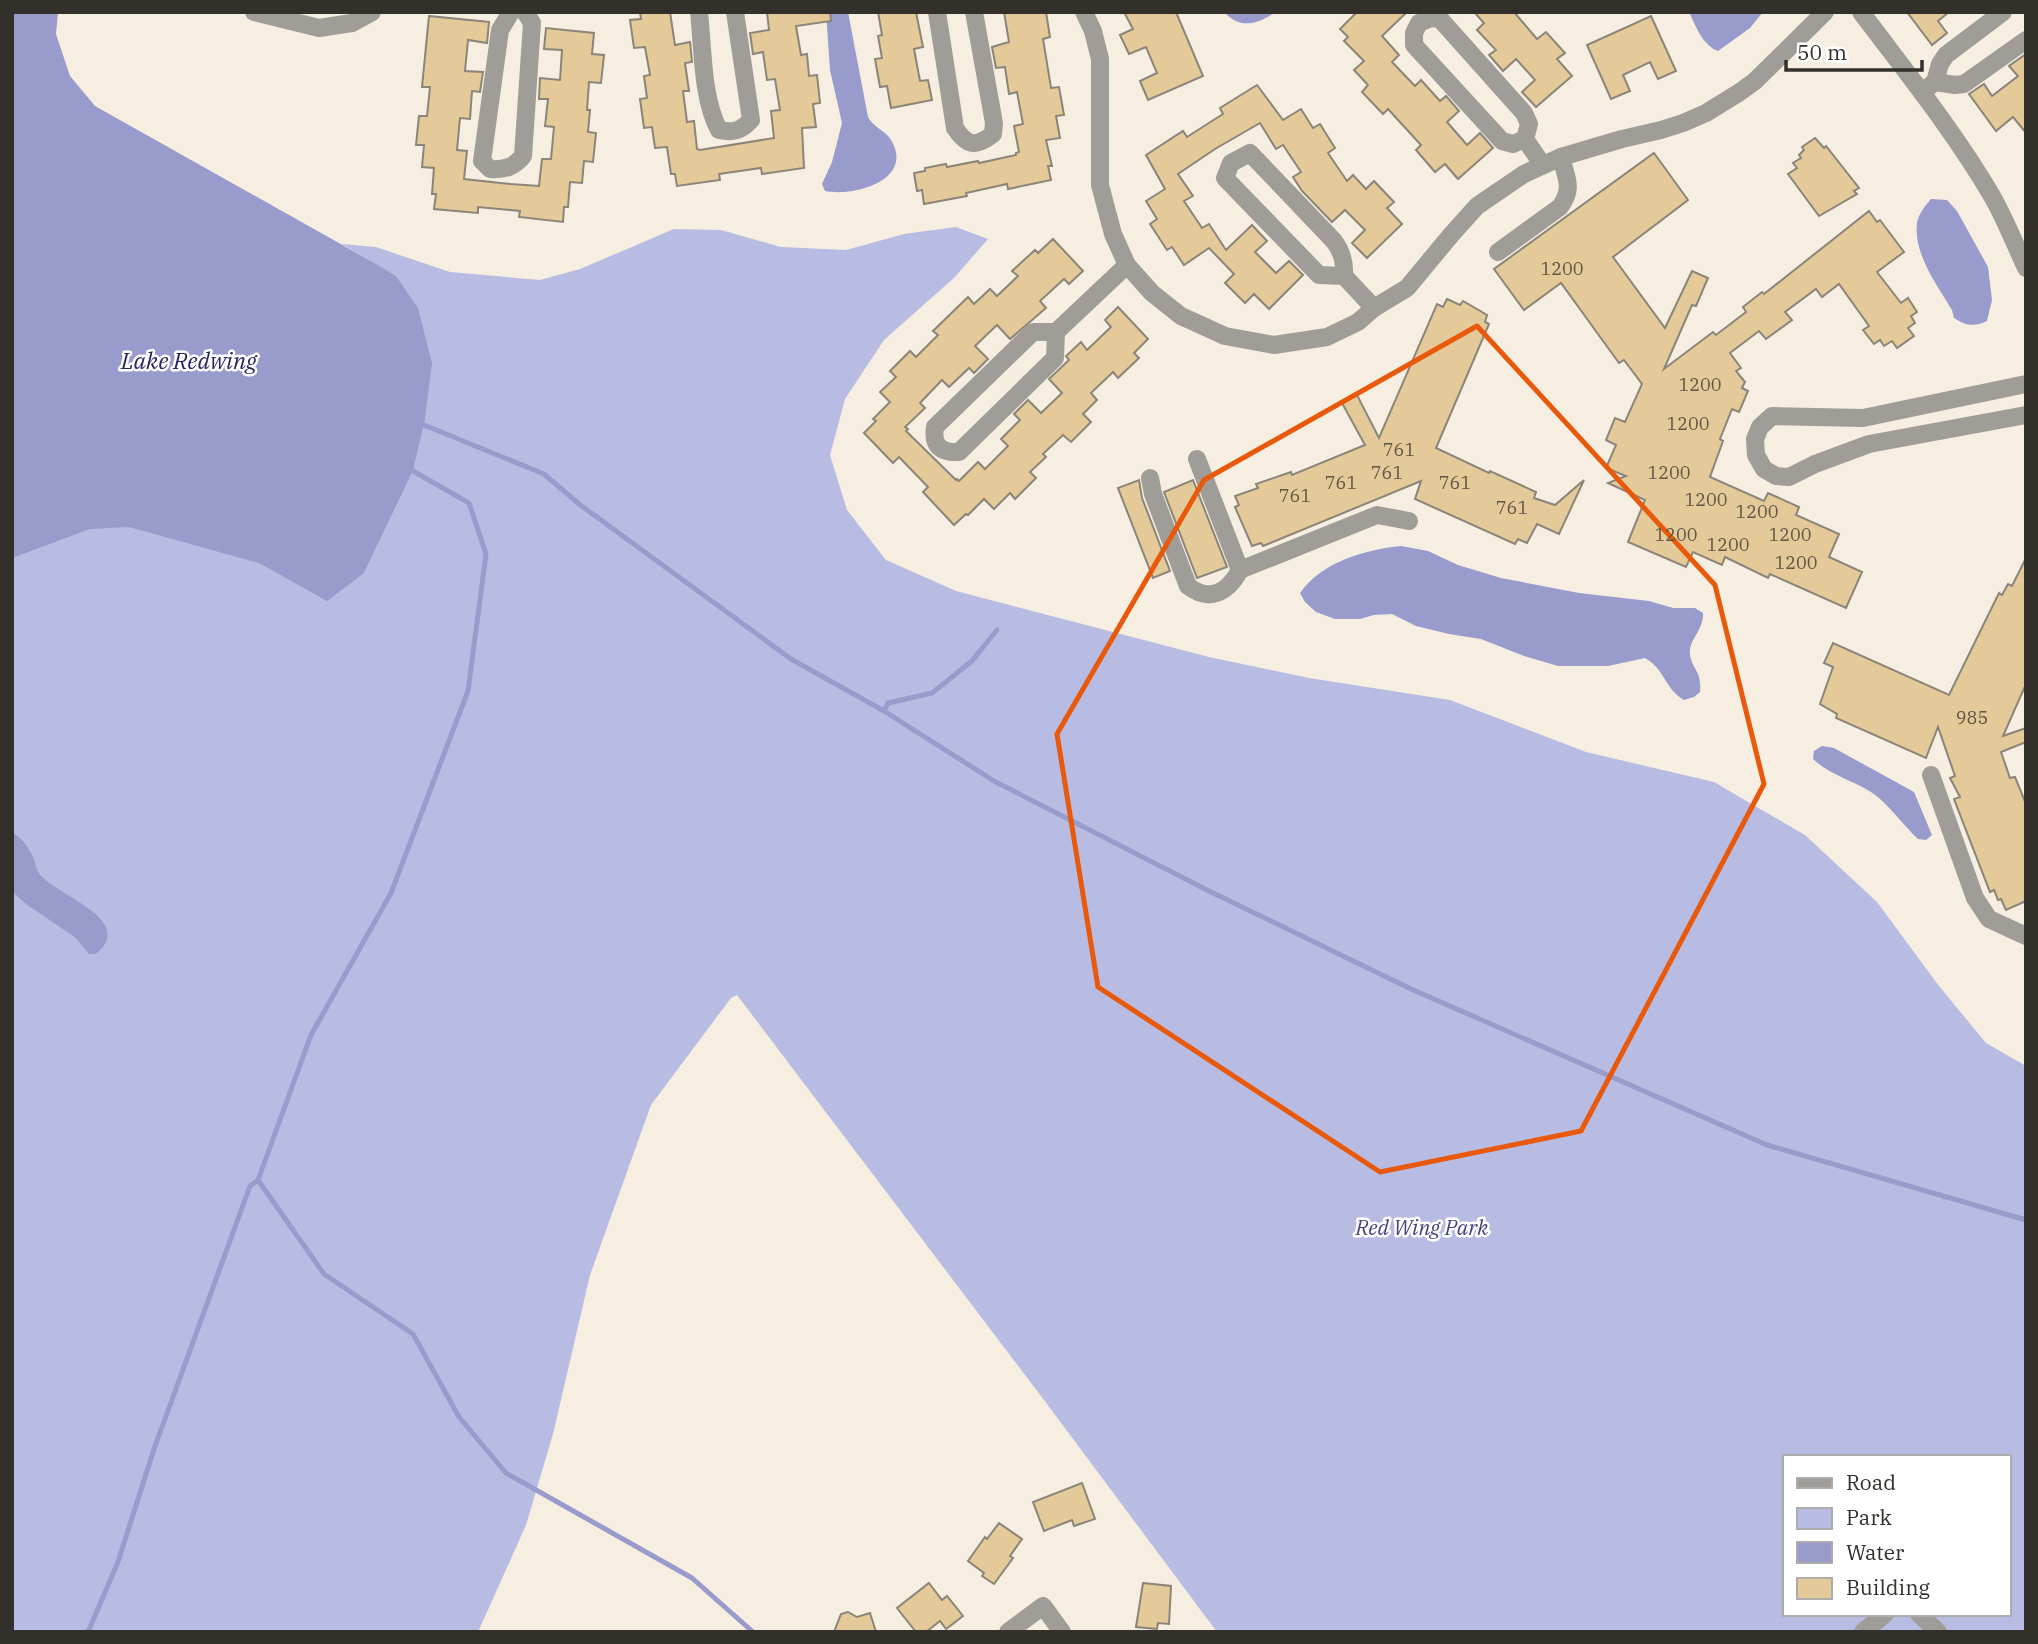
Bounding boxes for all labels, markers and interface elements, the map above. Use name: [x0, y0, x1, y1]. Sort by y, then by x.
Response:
scale bar: [1786, 28, 1923, 72]
text: 50 m: [1797, 38, 1847, 66]
house number: 1200: [1540, 257, 1584, 280]
water label: Lake Redwing: [120, 345, 258, 375]
house number: 1200: [1678, 373, 1722, 396]
house number: 1200: [1666, 412, 1710, 435]
house number: 761: [1383, 438, 1415, 461]
house number: 761: [1371, 461, 1403, 484]
house number: 1200: [1647, 461, 1691, 484]
house number: 761: [1325, 471, 1357, 494]
house number: 761: [1439, 471, 1471, 494]
house number: 761: [1279, 484, 1311, 507]
house number: 1200: [1684, 488, 1728, 511]
house number: 761: [1496, 496, 1528, 519]
house number: 1200: [1735, 500, 1779, 523]
house number: 1200: [1654, 523, 1698, 546]
house number: 1200: [1768, 523, 1812, 546]
house number: 1200: [1706, 533, 1750, 556]
house number: 1200: [1774, 551, 1818, 574]
house number: 985: [1956, 706, 1988, 729]
park label: Red Wing Park: [1355, 1213, 1489, 1241]
legend: [1783, 1455, 2010, 1616]
text: Road: [1846, 1468, 1896, 1496]
text: Park: [1846, 1503, 1893, 1531]
text: Water: [1846, 1538, 1905, 1566]
text: Building: [1846, 1573, 1931, 1601]

